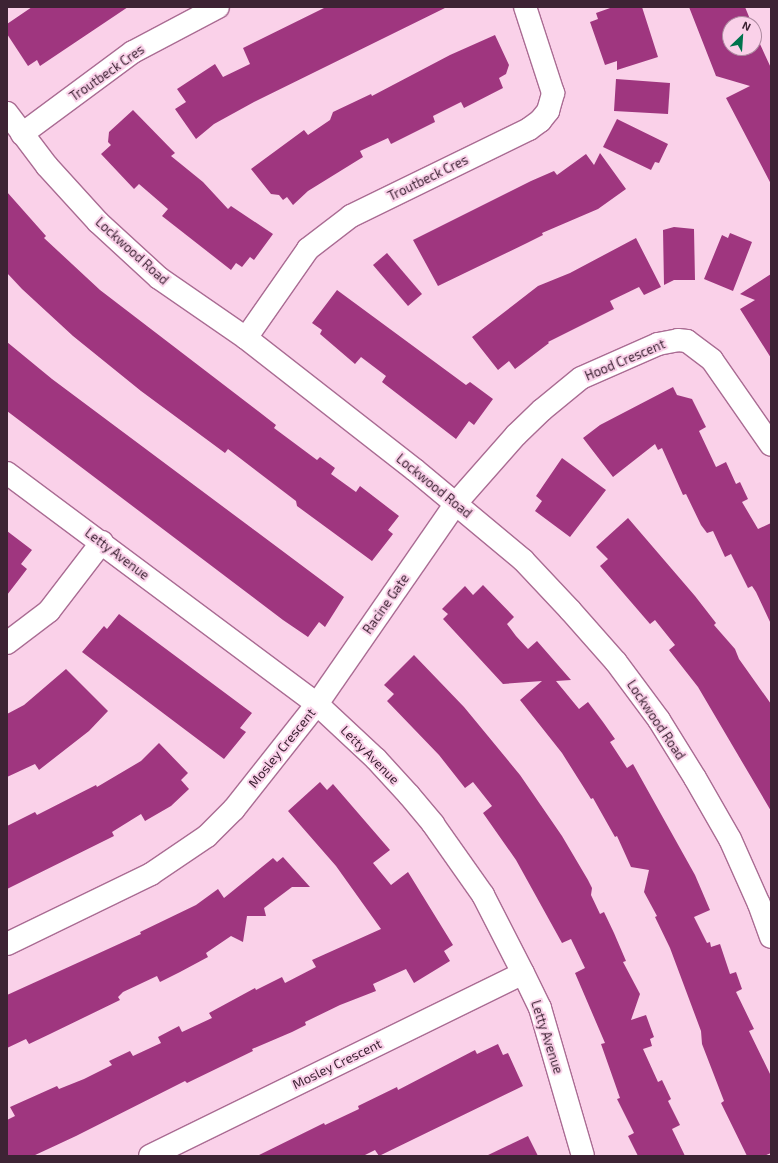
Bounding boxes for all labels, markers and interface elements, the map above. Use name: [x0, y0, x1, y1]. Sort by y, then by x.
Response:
north arrow: [722, 16, 762, 56]
text: N: [741, 18, 753, 33]
street label: Troutbeck Cres: [67, 42, 147, 104]
street label: Troutbeck Cres: [385, 152, 471, 204]
street label: Lockwood Road: [92, 214, 172, 288]
street label: Hood Crescent: [583, 336, 667, 384]
street label: Lockwood Road: [393, 451, 475, 521]
street label: Letty Avenue: [82, 525, 152, 583]
street label: Racine Gate: [360, 571, 412, 637]
street label: Lockwood Road: [624, 677, 688, 763]
street label: Mosley Crescent: [245, 705, 319, 791]
street label: Letty Avenue: [337, 722, 403, 788]
street label: Letty Avenue: [528, 998, 566, 1076]
street label: Mosley Crescent: [290, 1036, 384, 1092]

